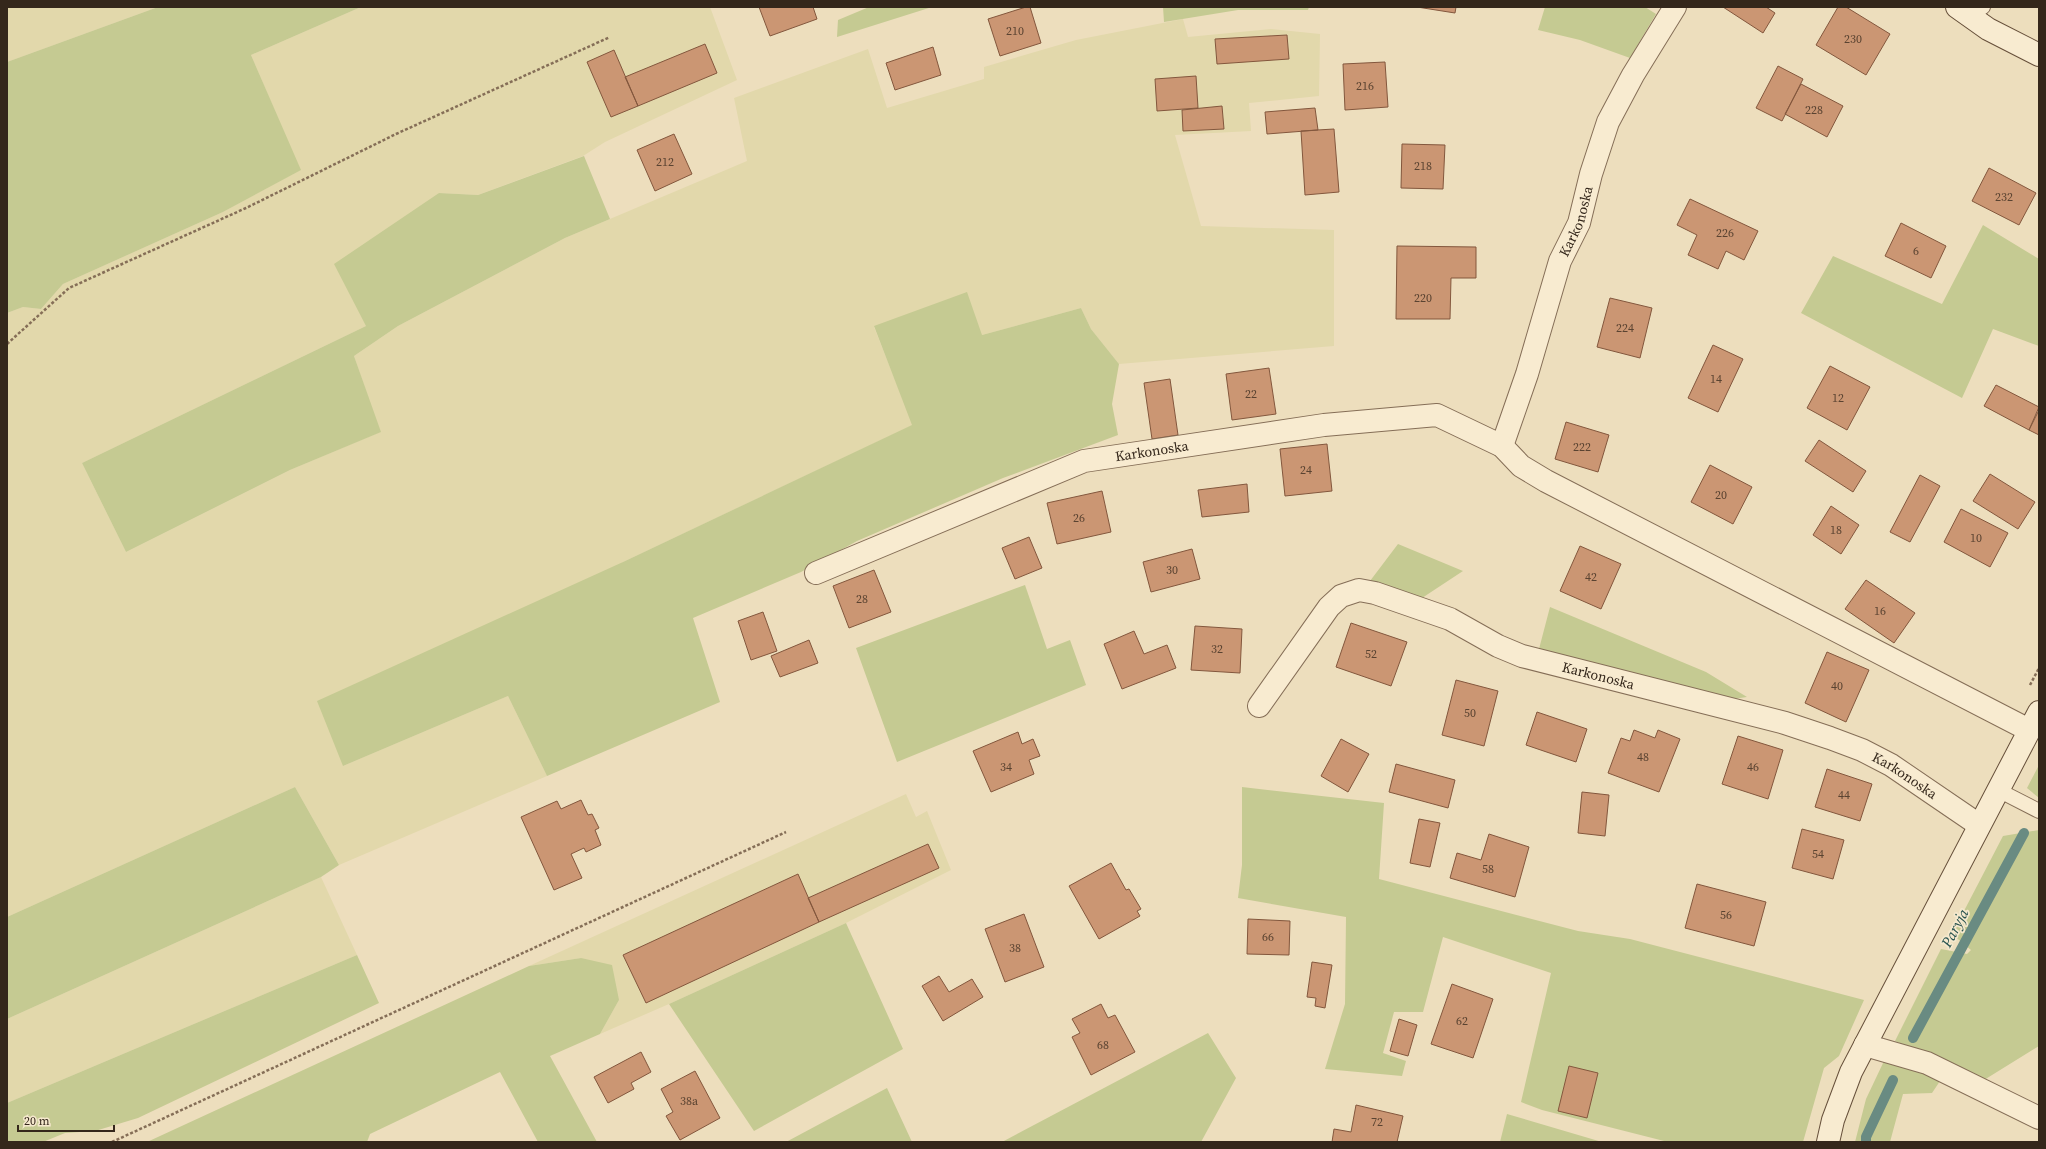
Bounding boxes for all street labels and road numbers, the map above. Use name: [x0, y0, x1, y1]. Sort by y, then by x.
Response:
street label: Karkonoska: [1554, 183, 1598, 260]
street label: Karkonoska: [1114, 435, 1191, 466]
street label: Karkonoska: [1560, 657, 1638, 694]
street label: Karkonoska: [1869, 747, 1942, 804]

